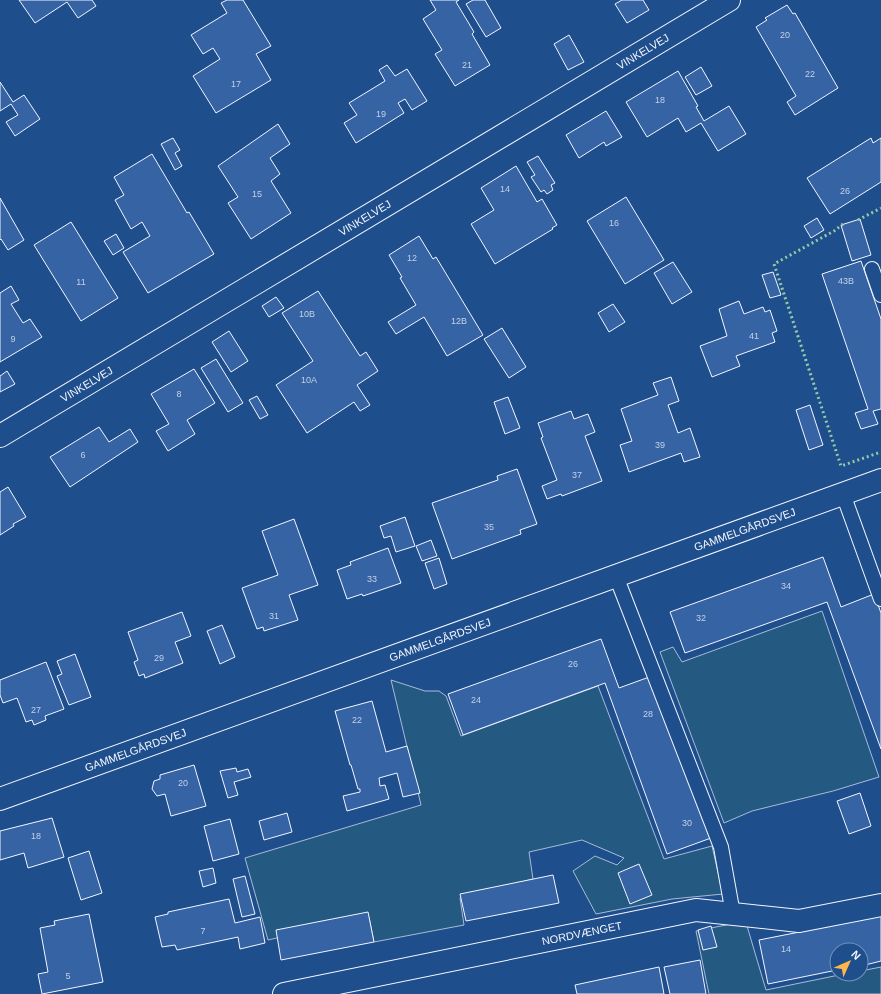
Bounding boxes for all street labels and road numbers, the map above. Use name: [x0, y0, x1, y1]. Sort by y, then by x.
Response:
street label: VINKELVEJ: [615, 31, 671, 72]
street label: VINKELVEJ: [337, 198, 393, 238]
street label: VINKELVEJ: [58, 364, 115, 404]
street label: GAMMELGÅRDSVEJ: [692, 505, 797, 553]
street label: GAMMELGÅRDSVEJ: [388, 616, 492, 664]
street label: GAMMELGÅRDSVEJ: [83, 726, 188, 774]
street label: NORDVÆNGET: [541, 919, 623, 947]

